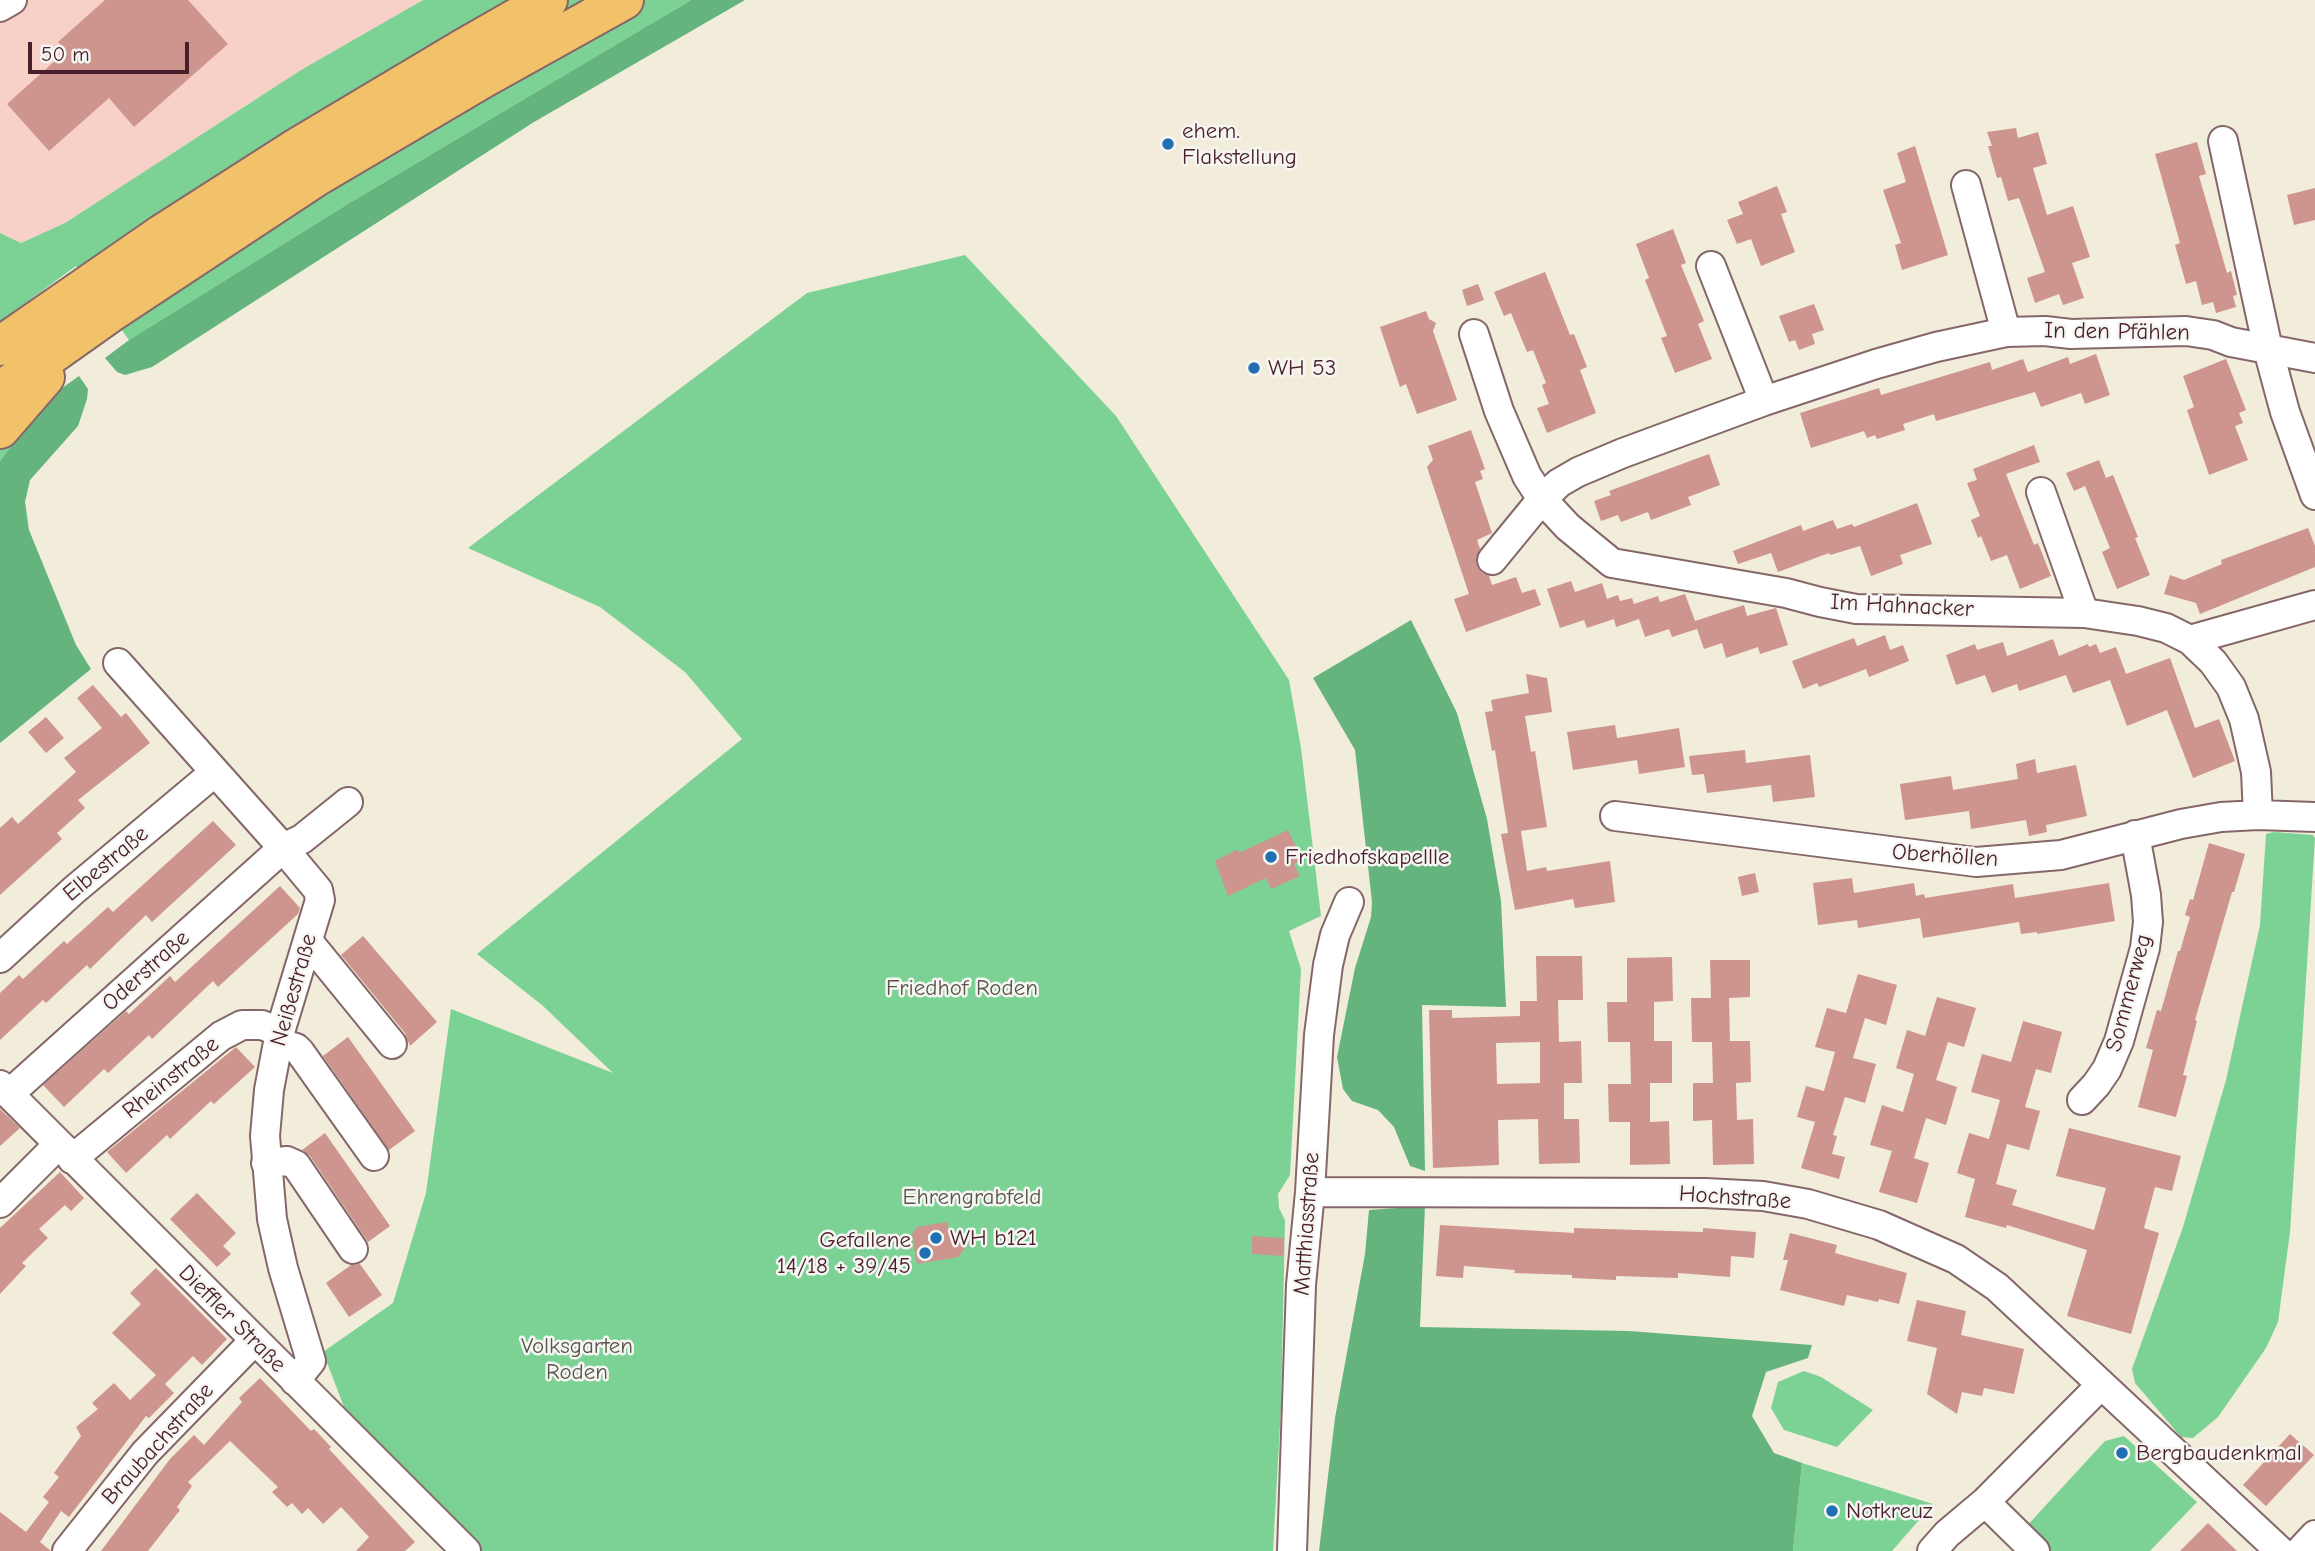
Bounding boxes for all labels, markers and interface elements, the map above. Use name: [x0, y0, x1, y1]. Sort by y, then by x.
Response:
scale bar: [32, 28, 192, 72]
text: 50 m: [41, 42, 90, 66]
place label: ehem. Flakstellung: [1182, 117, 1297, 171]
marker: ehem. Flakstellung: [1160, 136, 1176, 152]
street label: In den Pfählen: [2044, 317, 2190, 347]
place label: WH 53: [1268, 354, 1336, 382]
marker: WH 53: [1246, 360, 1262, 376]
street label: Im Hahnacker: [1830, 588, 1974, 624]
street label: Elbestraße: [58, 820, 154, 908]
street label: Oberhöllen: [1891, 839, 1999, 873]
place label: Friedhofskapellle: [1285, 843, 1450, 871]
marker: Friedhofskapellle: [1263, 849, 1279, 865]
street label: Oderstraße: [97, 925, 195, 1017]
street label: Neißestraße: [265, 931, 323, 1049]
street label: Sommerweg: [2100, 931, 2158, 1055]
park label: Friedhof Roden: [886, 974, 1038, 1002]
street label: Rheinstraße: [117, 1031, 225, 1125]
street label: Matthiasstraße: [1288, 1151, 1326, 1297]
street label: Hochstraße: [1678, 1180, 1792, 1216]
park label: Ehrengrabfeld: [903, 1183, 1041, 1211]
place label: WH b121: [950, 1224, 1037, 1252]
place label: Gefallene 14/18 + 39/45: [777, 1226, 911, 1280]
marker: WH b121: [928, 1230, 944, 1246]
marker: Gefallene 14/18 + 39/45: [917, 1245, 933, 1261]
street label: Dieffler Straße: [172, 1259, 292, 1379]
park label: Volksgarten Roden: [521, 1332, 633, 1386]
street label: Braubachstraße: [96, 1377, 220, 1511]
place label: Bergbaudenkmal: [2136, 1439, 2302, 1467]
marker: Bergbaudenkmal: [2114, 1445, 2130, 1461]
place label: Notkreuz: [1846, 1497, 1933, 1525]
marker: Notkreuz: [1824, 1503, 1840, 1519]

